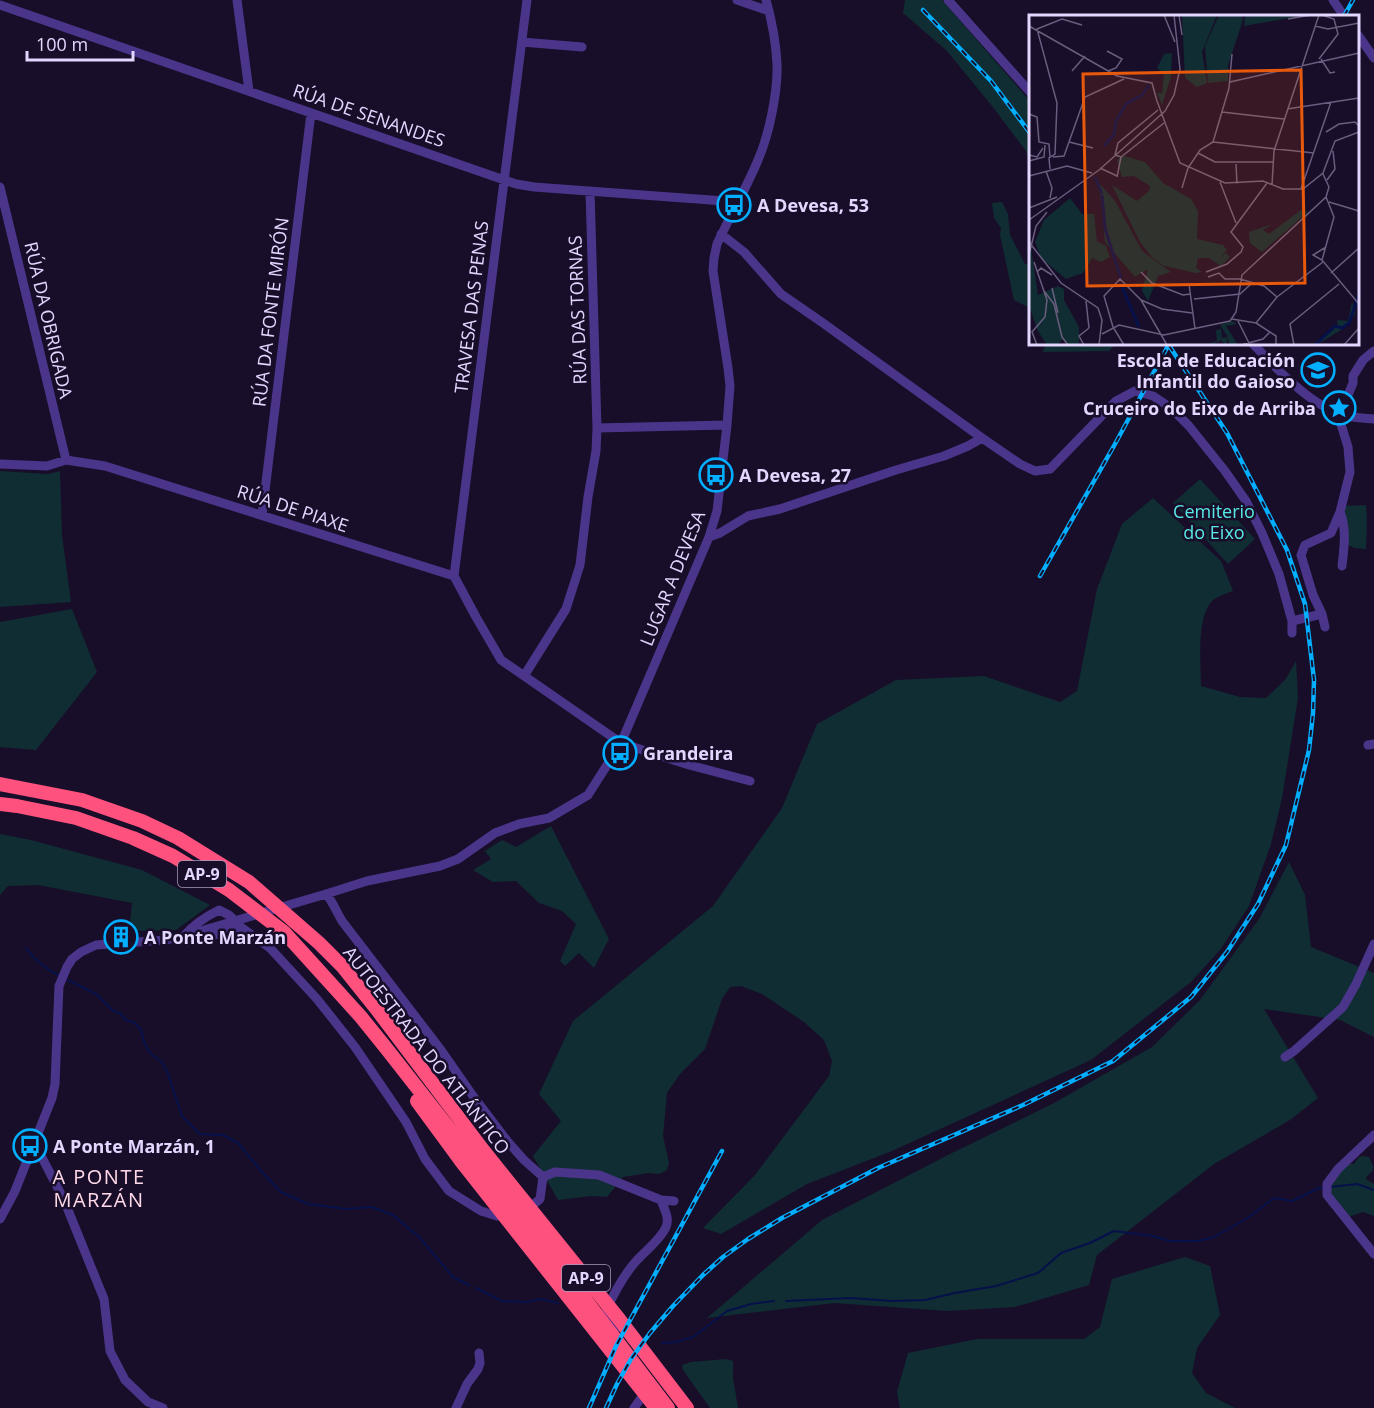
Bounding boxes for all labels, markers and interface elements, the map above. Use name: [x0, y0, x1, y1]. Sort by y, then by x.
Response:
inset map: [1029, 15, 1359, 345]
scale bar: [27, 24, 134, 62]
text: 100 m: [36, 32, 88, 56]
street label: RÚA DE SENANDES: [290, 78, 448, 152]
bus stop icon: A Devesa, 53: [716, 187, 752, 223]
place label: A Devesa, 53: [757, 193, 869, 217]
street label: RÚA DA FONTE MIRÓN: [246, 216, 294, 408]
street label: TRAVESA DAS PENAS: [449, 219, 494, 395]
street label: RÚA DAS TORNAS: [562, 235, 592, 385]
street label: RÚA DA OBRIGADA: [19, 239, 79, 401]
place label: Escola de Educación Infantil do Gaioso: [1117, 348, 1295, 393]
school or university icon: Escola de Educación Infantil do Gaioso: [1300, 352, 1336, 388]
place icon: Cruceiro do Eixo de Arriba: [1321, 390, 1357, 426]
place label: Cruceiro do Eixo de Arriba: [1083, 396, 1316, 420]
bus stop icon: A Devesa, 27: [698, 457, 734, 493]
place label: A Devesa, 27: [739, 463, 851, 487]
street label: RÚA DE PIAXE: [234, 479, 352, 537]
park label: Cemiterio do Eixo: [1173, 499, 1255, 544]
street label: LUGAR A DEVESA: [634, 506, 710, 649]
bus stop icon: Grandeira: [602, 735, 638, 771]
place label: Grandeira: [643, 741, 733, 765]
road number: AP-9: [178, 861, 226, 887]
building icon: A Ponte Marzán: [103, 919, 139, 955]
place label: A Ponte Marzán: [144, 925, 286, 949]
street label: AUTOESTRADA DO ATLÁNTICO: [338, 941, 516, 1159]
bus stop icon: A Ponte Marzán, 1: [12, 1128, 48, 1164]
place label: A Ponte Marzán, 1: [53, 1134, 215, 1158]
district label: A PONTE MARZÁN: [52, 1163, 146, 1213]
road number: AP-9: [562, 1265, 610, 1291]

